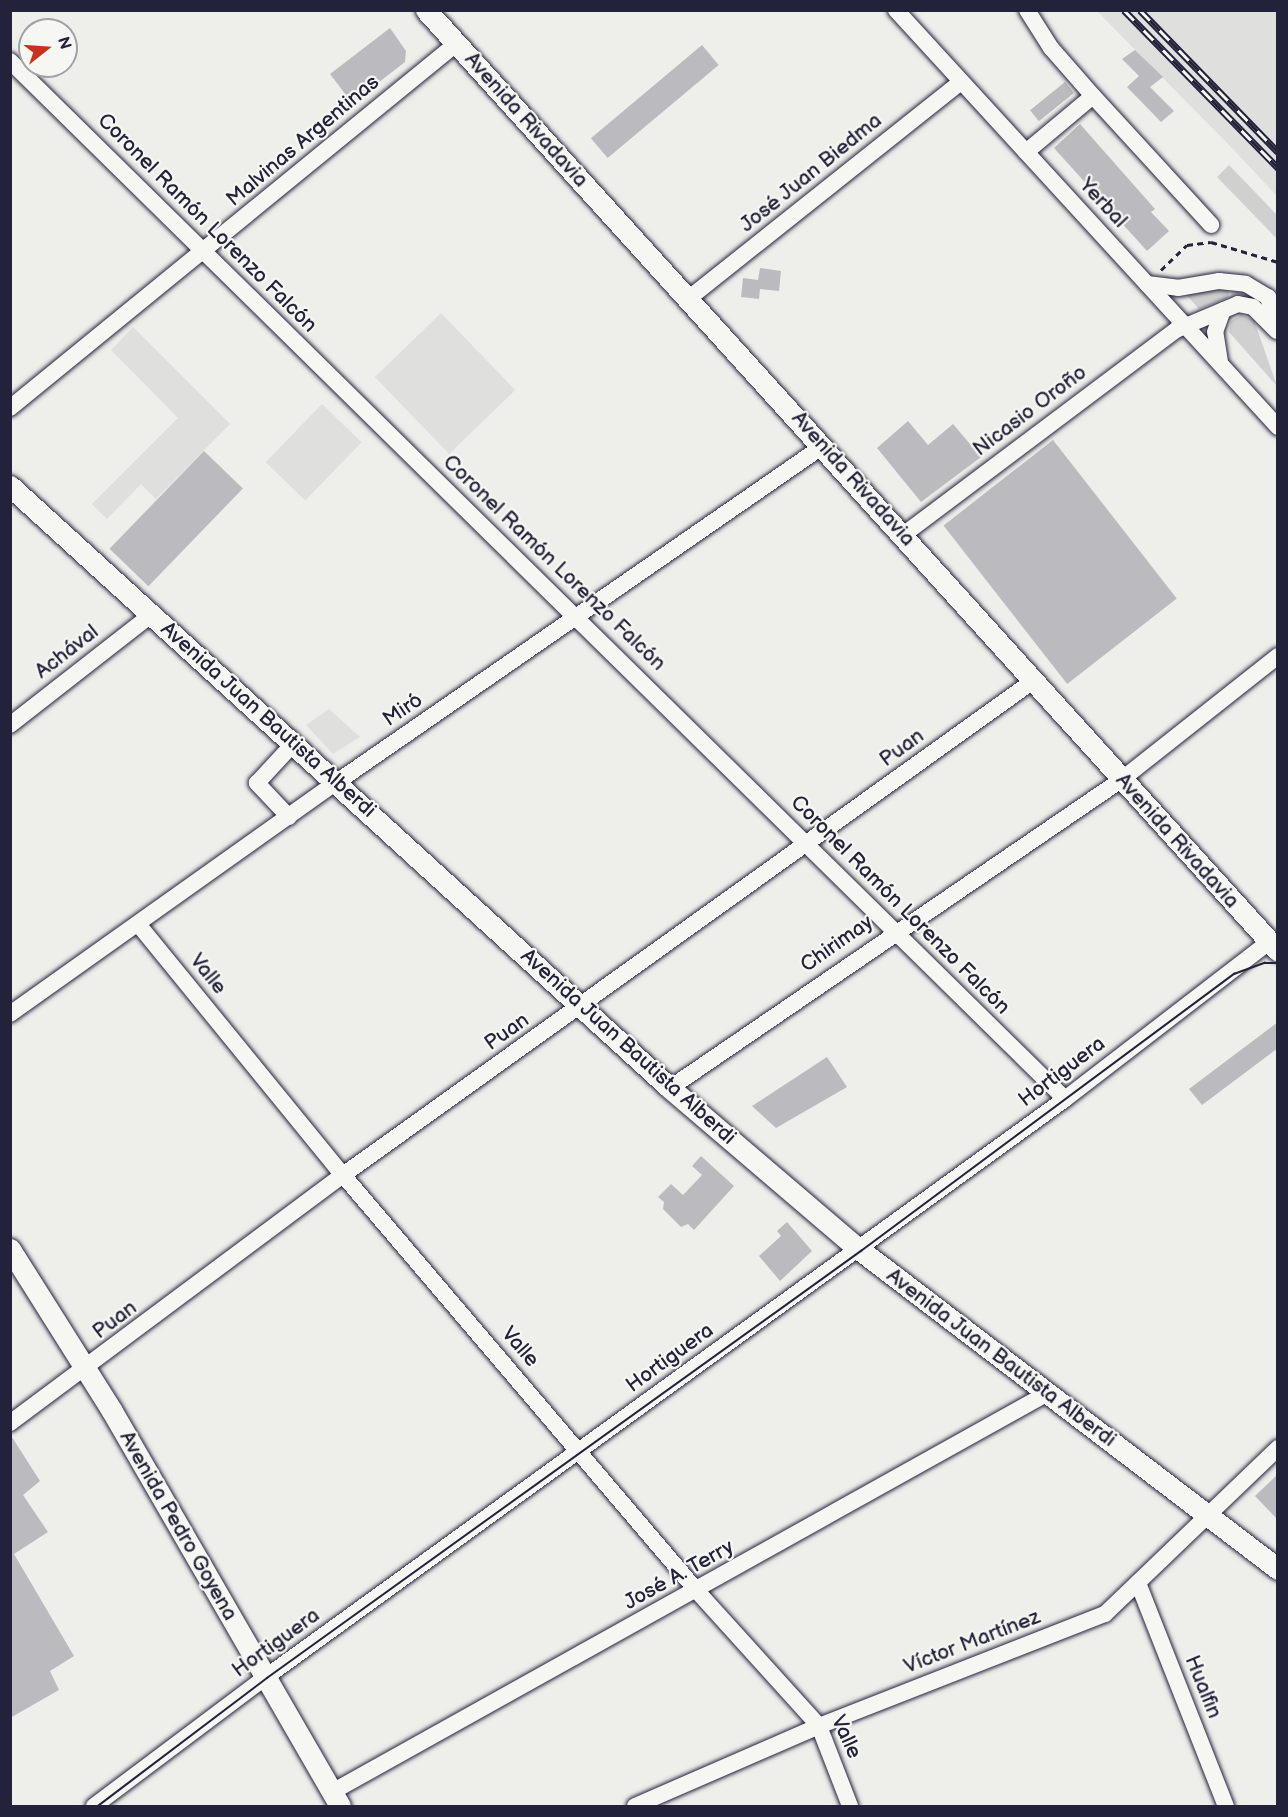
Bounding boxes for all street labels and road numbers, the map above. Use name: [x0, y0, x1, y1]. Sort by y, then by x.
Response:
street label: Avenida Rivadavia: [459, 47, 593, 193]
street label: Malvinas Argentinas: [222, 70, 384, 212]
street label: Coronel Ramón Lorenzo Falcón: [92, 108, 322, 338]
street label: José Juan Biedma: [735, 108, 887, 238]
street label: Yerbal: [1074, 173, 1132, 233]
street label: Nicasio Oroño: [968, 360, 1092, 462]
street label: Avenida Rivadavia: [786, 406, 920, 552]
street label: Coronel Ramón Lorenzo Falcón: [437, 450, 671, 676]
street label: Avenida Juan Bautista Alberdi: [155, 616, 381, 824]
street label: Achával: [30, 619, 104, 685]
street label: Miró: [378, 688, 428, 732]
street label: Puan: [875, 724, 929, 772]
street label: Avenida Rivadavia: [1110, 768, 1244, 914]
street label: Coronel Ramón Lorenzo Falcón: [785, 790, 1015, 1020]
street label: Chirimay: [796, 910, 878, 978]
street label: Avenida Juan Bautista Alberdi: [515, 943, 741, 1151]
street label: Valle: [184, 949, 232, 999]
street label: Puan: [480, 1008, 534, 1056]
street label: Hortiguera: [1014, 1031, 1110, 1113]
street label: Avenida Juan Bautista Alberdi: [881, 1263, 1121, 1453]
street label: Puan: [88, 1295, 142, 1345]
street label: Hortiguera: [621, 1318, 719, 1398]
street label: Valle: [496, 1322, 544, 1372]
street label: Avenida Pedro Goyena: [114, 1427, 242, 1625]
street label: José A. Terry: [619, 1534, 739, 1616]
street label: Hortiguera: [227, 1603, 325, 1683]
street label: Víctor Martínez: [900, 1604, 1044, 1680]
street label: Hualfin: [1179, 1652, 1227, 1722]
street label: Valle: [825, 1711, 867, 1763]

